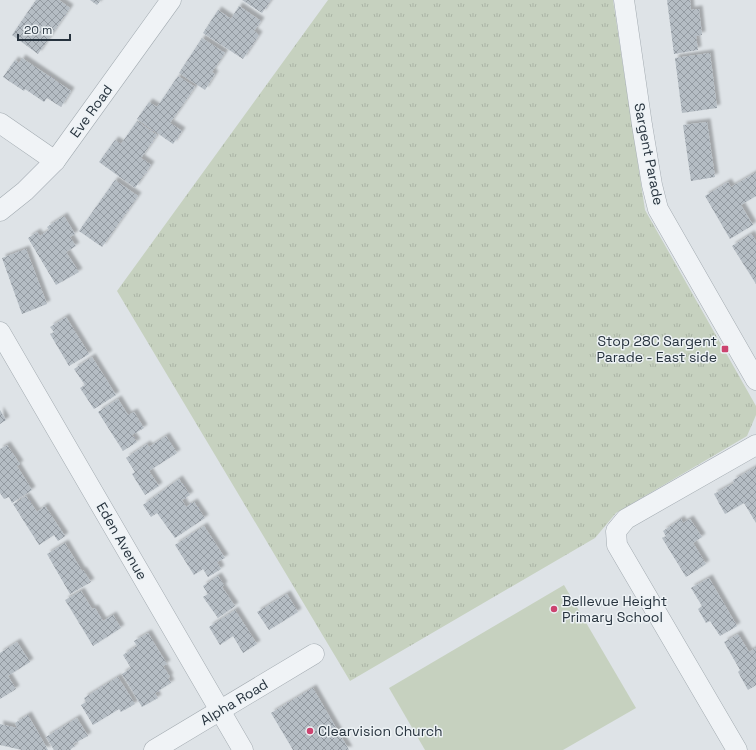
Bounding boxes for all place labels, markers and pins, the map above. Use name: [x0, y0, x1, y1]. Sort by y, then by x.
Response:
place label: Stop 28C Sargent Parade - East side: [596, 332, 717, 366]
marker: Stop 28C Sargent Parade - East side: [720, 344, 730, 354]
place label: Bellevue Height Primary School: [562, 592, 667, 626]
marker: Bellevue Height Primary School: [549, 604, 559, 614]
place label: Clearvision Church: [318, 722, 443, 740]
marker: Clearvision Church: [305, 726, 315, 736]

